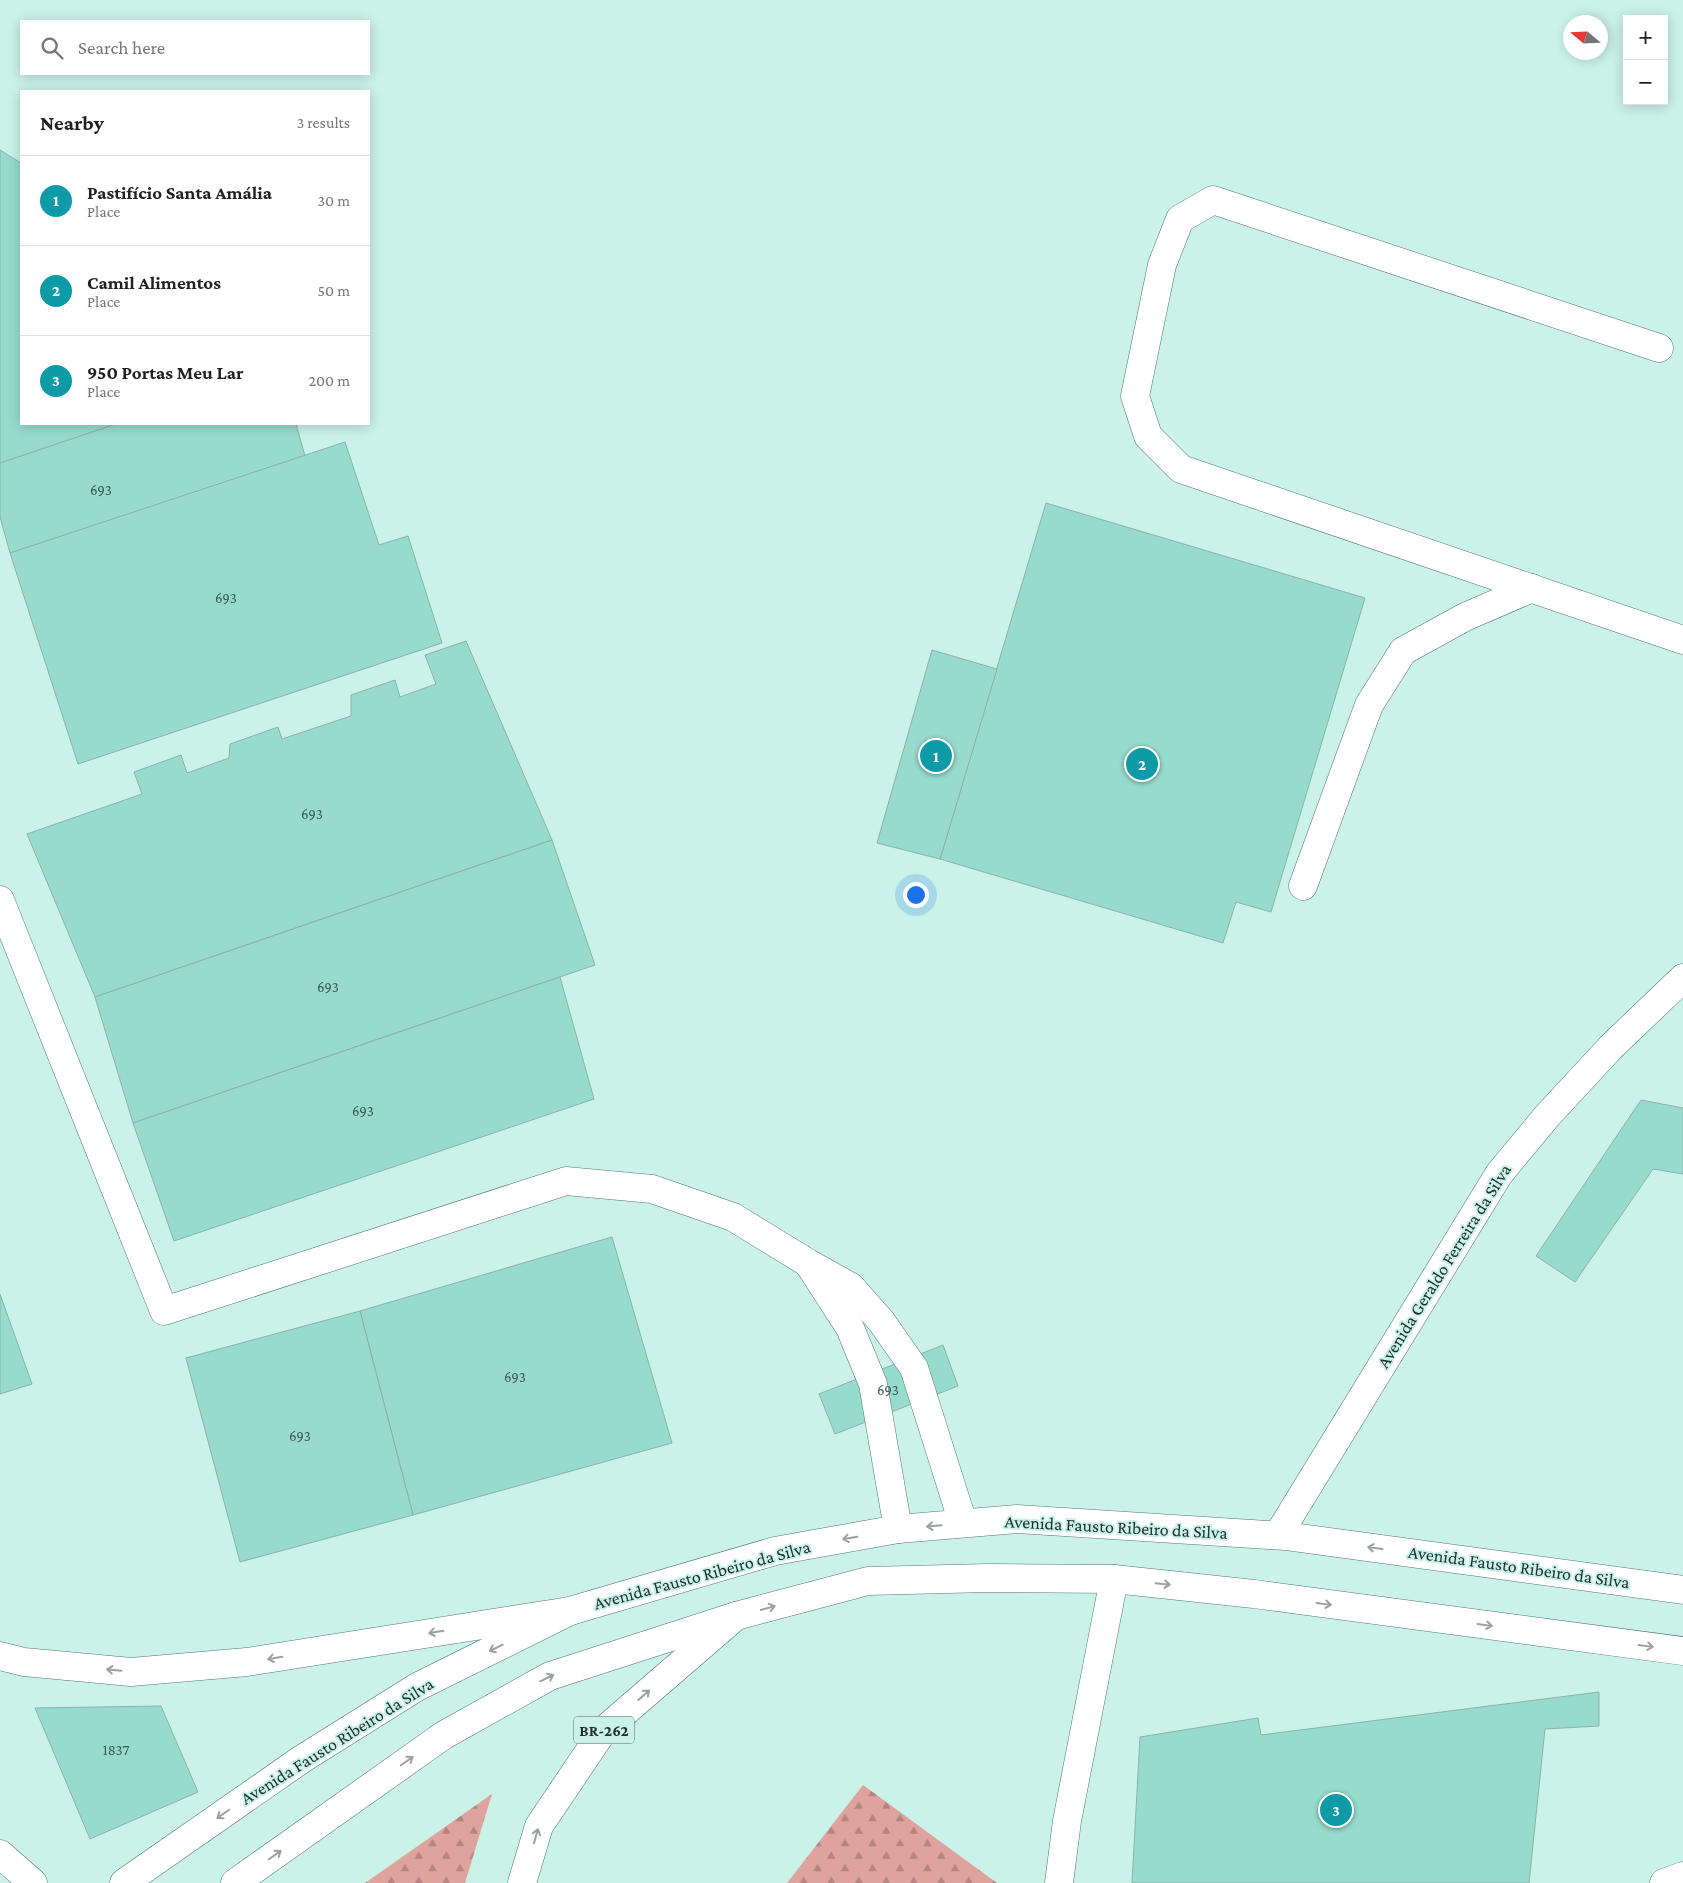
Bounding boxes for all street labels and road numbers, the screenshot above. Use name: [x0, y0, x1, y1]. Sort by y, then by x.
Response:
street label: Avenida Geraldo Ferreira da Silva: [1373, 1160, 1515, 1372]
street label: Avenida Fausto Ribeiro da Silva: [1004, 1511, 1228, 1543]
street label: Avenida Fausto Ribeiro da Silva: [592, 1536, 812, 1614]
street label: Avenida Fausto Ribeiro da Silva: [1407, 1542, 1631, 1592]
street label: Avenida Fausto Ribeiro da Silva: [237, 1673, 437, 1809]
road number: BR-262: [574, 1716, 634, 1744]

